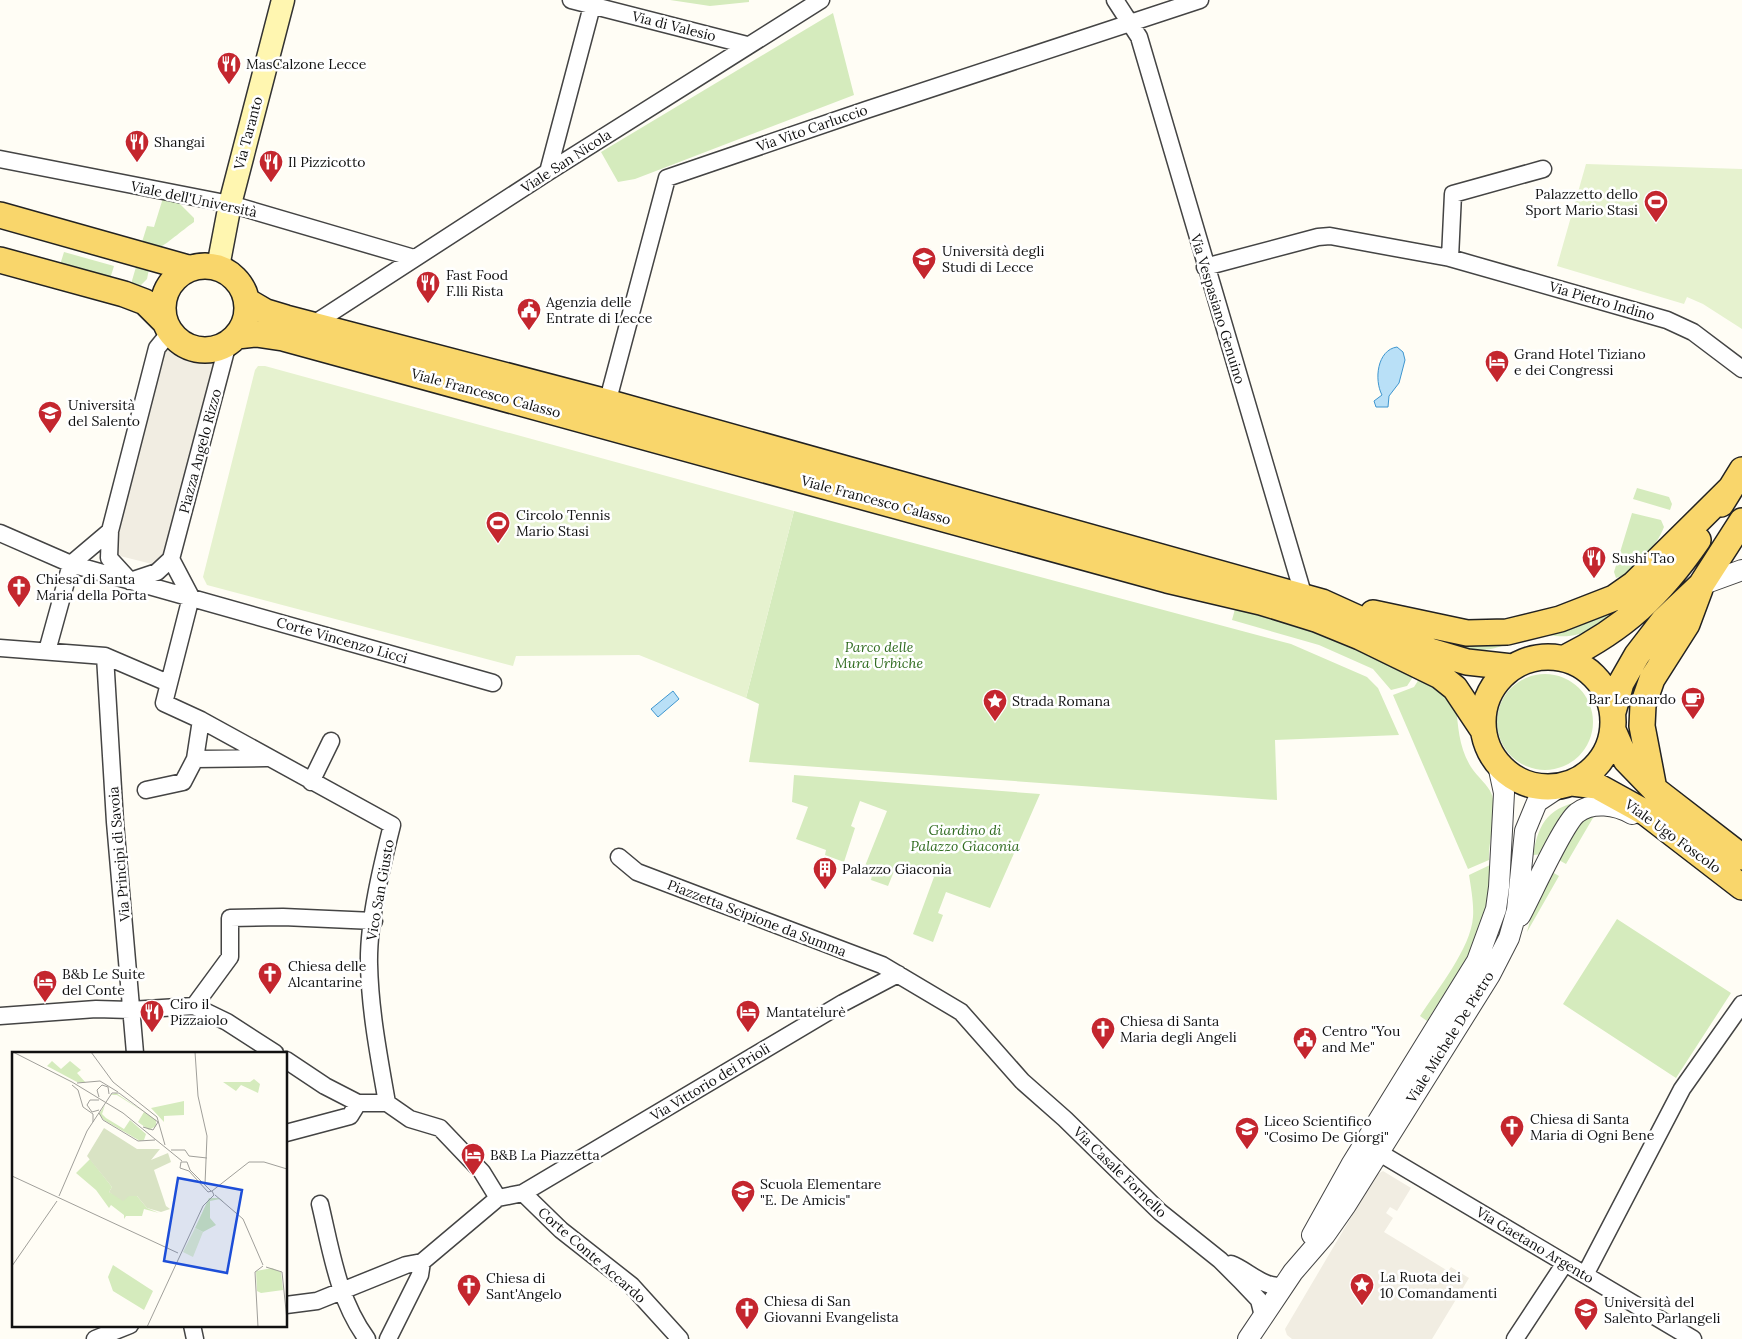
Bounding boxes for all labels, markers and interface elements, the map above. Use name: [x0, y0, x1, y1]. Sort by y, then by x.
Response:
street label: Via di Valesio: [629, 7, 718, 45]
restaurant icon: MasCalzone Lecce: [216, 51, 242, 85]
place label: MasCalzone Lecce: [246, 55, 367, 73]
street label: Via Taranto: [229, 95, 266, 172]
street label: Via Vito Carluccio: [753, 101, 870, 156]
street label: Viale San Nicola: [517, 125, 614, 197]
restaurant icon: Shangai: [124, 129, 150, 163]
place label: Shangai: [154, 133, 205, 151]
restaurant icon: Il Pizzicotto: [258, 149, 284, 183]
place label: Il Pizzicotto: [288, 153, 366, 171]
street label: Viale dell'Università: [128, 177, 259, 221]
place label: Palazzetto dello Sport Mario Stasi: [1525, 185, 1638, 219]
sports icon: Palazzetto dello Sport Mario Stasi: [1643, 189, 1669, 223]
street label: Via Vespasiano Genuino: [1186, 231, 1249, 386]
place label: Università degli Studi di Lecce: [942, 242, 1044, 276]
school or university icon: Università degli Studi di Lecce: [911, 246, 937, 280]
place label: Fast Food F.lli Rista: [446, 266, 508, 300]
restaurant icon: Fast Food F.lli Rista: [415, 270, 441, 304]
street label: Via Pietro Indino: [1546, 277, 1657, 325]
place label: Agenzia delle Entrate di Lecce: [545, 293, 653, 327]
public building icon: Agenzia delle Entrate di Lecce: [516, 297, 542, 331]
place label: Grand Hotel Tiziano e dei Congressi: [1514, 345, 1646, 379]
hotel icon: Grand Hotel Tiziano e dei Congressi: [1484, 349, 1510, 383]
street label: Viale Francesco Calasso: [408, 364, 563, 422]
street label: Piazza Angelo Rizzo: [175, 387, 225, 515]
place label: Università del Salento: [68, 396, 140, 430]
school or university icon: Università del Salento: [37, 400, 63, 434]
street label: Viale Francesco Calasso: [798, 471, 953, 529]
place label: Circolo Tennis Mario Stasi: [516, 506, 610, 540]
sports icon: Circolo Tennis Mario Stasi: [485, 510, 511, 544]
restaurant icon: Sushi Tao: [1581, 545, 1607, 579]
place label: Sushi Tao: [1612, 549, 1675, 567]
place label: Chiesa di Santa Maria della Porta: [36, 570, 147, 604]
church icon: Chiesa di Santa Maria della Porta: [6, 574, 32, 608]
street label: Corte Vincenzo Licci: [274, 613, 410, 667]
park label: Parco delle Mura Urbiche: [835, 638, 923, 672]
cafe icon: Bar Leonardo: [1680, 686, 1706, 720]
place icon: Strada Romana: [982, 688, 1008, 722]
place label: Bar Leonardo: [1588, 690, 1676, 708]
place label: Strada Romana: [1012, 692, 1110, 710]
street label: Via Principi di Savoia: [104, 786, 134, 923]
street label: Viale Ugo Foscolo: [1621, 794, 1725, 877]
park label: Giardino di Palazzo Giaconia: [910, 821, 1020, 855]
street label: Vico San Giusto: [362, 838, 398, 943]
building icon: Palazzo Giaconia: [812, 856, 838, 890]
place label: Palazzo Giaconia: [842, 860, 952, 878]
street label: Piazzetta Scipione da Summa: [665, 875, 849, 961]
place label: Chiesa delle Alcantarine: [287, 957, 367, 991]
church icon: Chiesa delle Alcantarine: [257, 961, 283, 995]
place label: B&b Le Suite del Conte: [62, 965, 146, 999]
street label: Viale Michele De Pietro: [1402, 968, 1498, 1107]
hotel icon: B&b Le Suite del Conte: [32, 969, 58, 1003]
place label: Ciro il Pizzaiolo: [170, 995, 228, 1029]
restaurant icon: Ciro il Pizzaiolo: [139, 999, 165, 1033]
hotel icon: Mantatelurè: [735, 999, 761, 1033]
place label: Mantatelurè: [766, 1003, 846, 1021]
place label: Chiesa di Santa Maria degli Angeli: [1120, 1012, 1237, 1046]
church icon: Chiesa di Santa Maria degli Angeli: [1090, 1016, 1116, 1050]
place label: Centro "You and Me": [1322, 1022, 1400, 1056]
public building icon: Centro "You and Me": [1292, 1026, 1318, 1060]
street label: Via Vittorio dei Prioli: [646, 1039, 773, 1125]
inset map: [12, 1052, 288, 1326]
place label: Chiesa di Santa Maria di Ogni Bene: [1530, 1110, 1655, 1144]
place label: Liceo Scientifico "Cosimo De Giorgi": [1264, 1112, 1389, 1146]
church icon: Chiesa di Santa Maria di Ogni Bene: [1499, 1114, 1525, 1148]
school or university icon: Liceo Scientifico "Cosimo De Giorgi": [1234, 1116, 1260, 1150]
street label: Via Casale Fornello: [1069, 1122, 1171, 1221]
hotel icon: B&B La Piazzetta: [460, 1142, 486, 1176]
place label: B&B La Piazzetta: [490, 1146, 600, 1164]
place label: Scuola Elementare "E. De Amicis": [760, 1175, 882, 1209]
school or university icon: Scuola Elementare "E. De Amicis": [730, 1179, 756, 1213]
street label: Via Gaetano Argento: [1472, 1202, 1597, 1287]
street label: Corte Conte Accardo: [534, 1203, 650, 1307]
place label: La Ruota dei 10 Comandamenti: [1380, 1268, 1497, 1302]
place label: Chiesa di Sant'Angelo: [486, 1269, 562, 1303]
place icon: La Ruota dei 10 Comandamenti: [1349, 1272, 1375, 1306]
church icon: Chiesa di Sant'Angelo: [456, 1273, 482, 1307]
place label: Chiesa di San Giovanni Evangelista: [764, 1292, 899, 1326]
place label: Università del Salento Parlangeli: [1604, 1293, 1720, 1327]
church icon: Chiesa di San Giovanni Evangelista: [734, 1296, 760, 1330]
school or university icon: Università del Salento Parlangeli: [1573, 1297, 1599, 1331]

